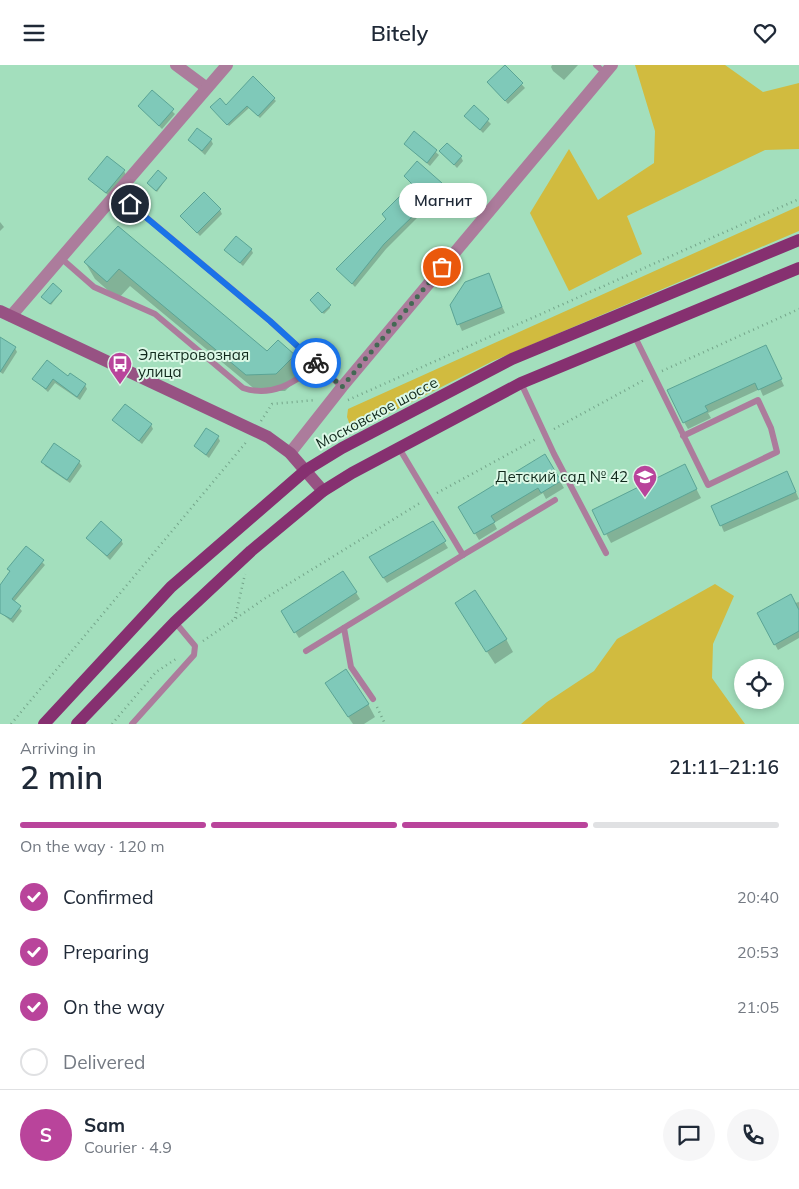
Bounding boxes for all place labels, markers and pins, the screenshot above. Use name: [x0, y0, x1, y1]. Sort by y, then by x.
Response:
callout: Магнит: [398, 182, 486, 217]
pin: [109, 183, 151, 225]
pin: [421, 246, 463, 288]
place label: Электровозная улица: [138, 345, 249, 381]
bus stop icon: Электровозная улица: [107, 351, 133, 385]
school or university icon: Детский сад № 42: [632, 464, 658, 498]
place label: Детский сад № 42: [495, 467, 628, 486]

